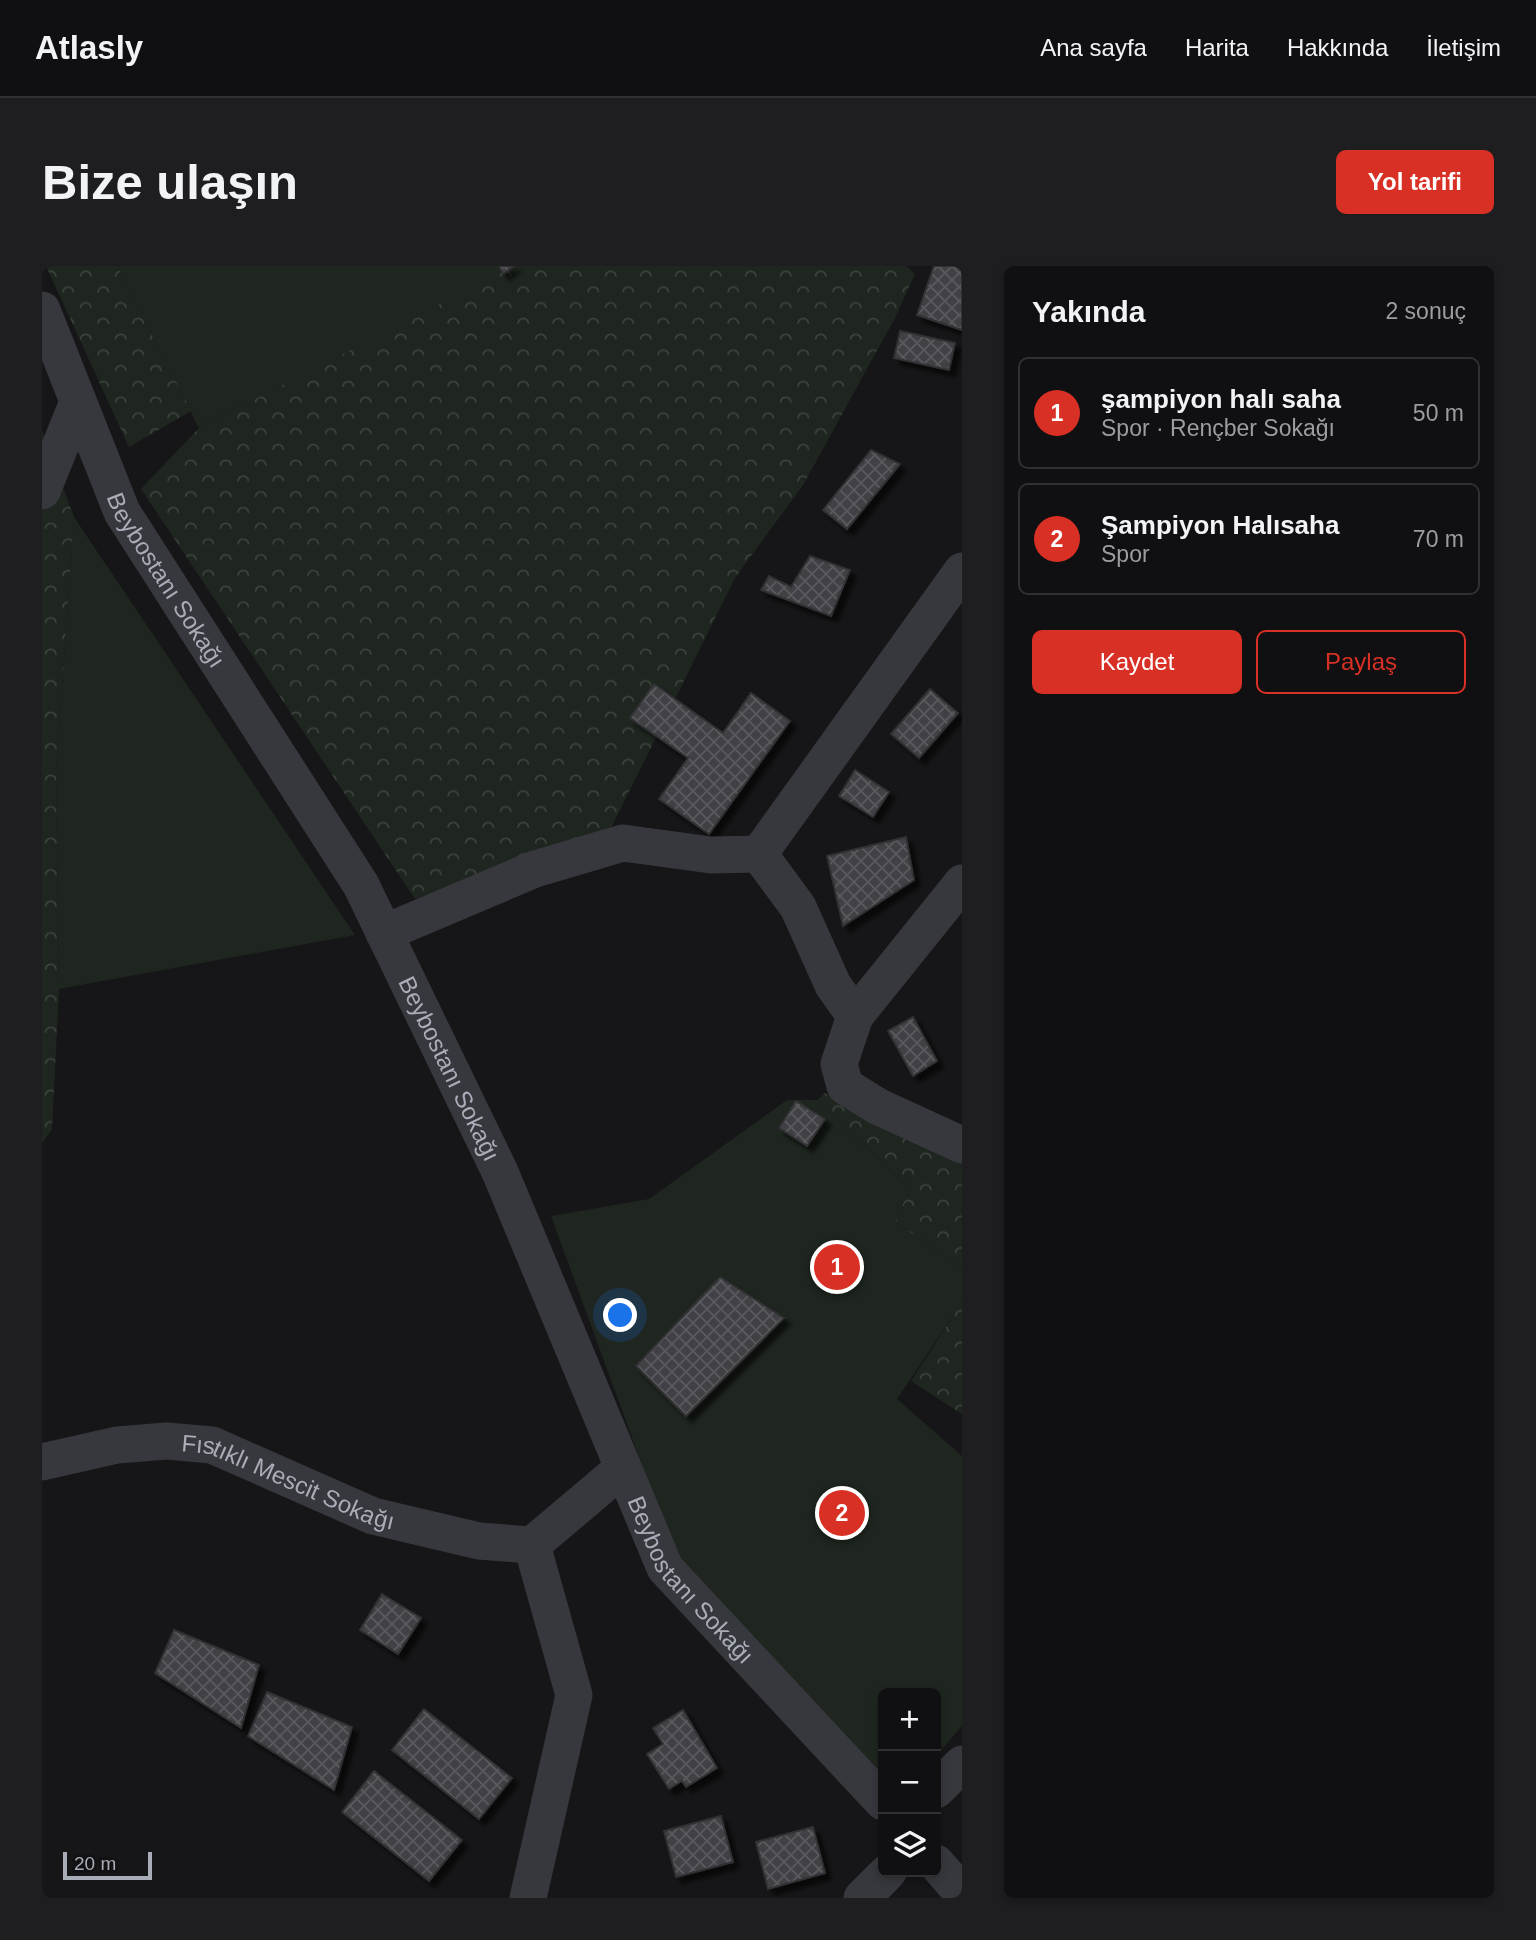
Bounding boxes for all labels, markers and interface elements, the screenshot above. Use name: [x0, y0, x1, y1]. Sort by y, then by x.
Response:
text: Atlasly: [35, 29, 143, 66]
text: Ana sayfa: [1040, 34, 1147, 61]
text: Harita: [1185, 34, 1249, 61]
text: Hakkında: [1287, 34, 1388, 61]
text: İletişim: [1426, 34, 1501, 61]
button: Yol tarifi: [1336, 150, 1494, 214]
text: Bize ulaşın: [42, 155, 298, 209]
text: Yakında: [1032, 295, 1145, 328]
text: 2 sonuç: [1385, 298, 1466, 324]
text: şampiyon halı saha: [1101, 384, 1341, 414]
text: 1: [1051, 400, 1063, 426]
text: 50 m: [1413, 400, 1464, 426]
text: Spor · Rençber Sokağı: [1101, 415, 1335, 441]
street label: Beybostanı Sokağı: [102, 488, 231, 672]
text: Şampiyon Halısaha: [1101, 510, 1339, 540]
text: 2: [1051, 526, 1063, 552]
text: 70 m: [1413, 526, 1464, 552]
text: Spor: [1101, 541, 1150, 567]
button: Kaydet: [1032, 630, 1242, 694]
button: Paylaş: [1256, 630, 1466, 694]
street label: Beybostanı Sokağı: [394, 972, 506, 1165]
pin: 1: [814, 1241, 860, 1293]
your location: [603, 1298, 637, 1332]
street label: Fıstıklı Mescit Sokağı: [181, 1429, 397, 1534]
pin: 2: [819, 1487, 865, 1539]
street label: Beybostanı Sokağı: [623, 1492, 760, 1668]
map controls: [878, 1688, 941, 1877]
button: +: [878, 1688, 941, 1751]
button: −: [878, 1751, 941, 1814]
button: layers: [878, 1814, 941, 1877]
scale bar: [63, 1849, 152, 1881]
text: 20 m: [74, 1853, 116, 1874]

